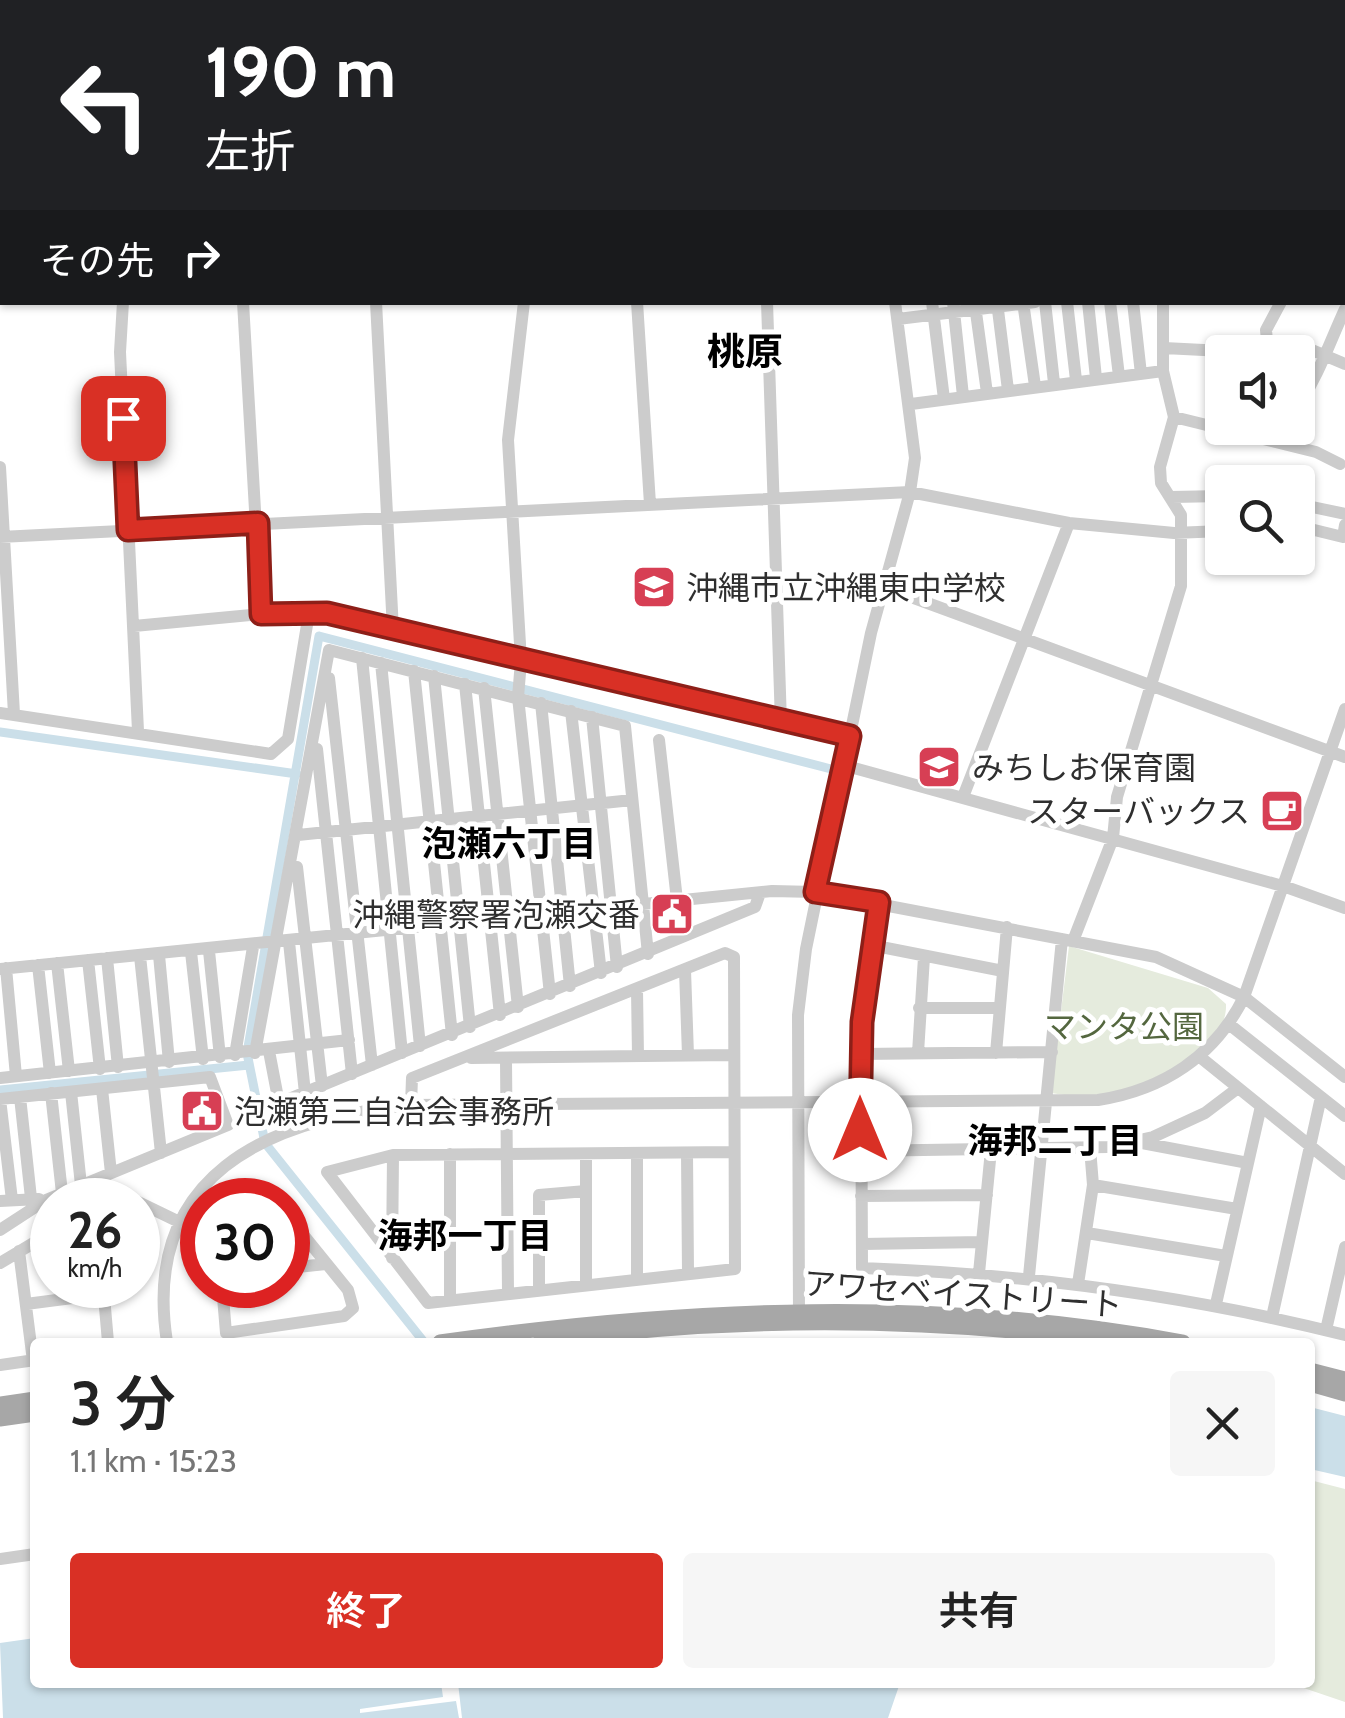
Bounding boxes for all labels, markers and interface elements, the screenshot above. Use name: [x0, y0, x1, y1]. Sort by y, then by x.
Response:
text: 190 m: [205, 29, 396, 115]
icon: left: [40, 40, 170, 170]
text: 左折: [205, 124, 295, 178]
icon: right: [174, 230, 229, 285]
text: その先: [40, 237, 154, 284]
district label: 桃原: [707, 328, 783, 375]
map controls: [1205, 335, 1315, 575]
button: sound: [1205, 335, 1315, 445]
pin: [81, 376, 166, 461]
icon: arrive: [96, 391, 151, 446]
button: search: [1205, 465, 1315, 575]
school or university icon: 沖縄市立沖縄東中学校: [631, 564, 677, 610]
place label: 沖縄市立沖縄東中学校: [686, 568, 1006, 607]
school or university icon: みちしお保育園: [916, 744, 962, 790]
place label: みちしお保育園: [972, 748, 1196, 787]
cafe icon: スターバックス: [1259, 788, 1305, 834]
place label: スターバックス: [1027, 792, 1250, 831]
district label: 泡瀬六丁目: [421, 822, 597, 865]
public building icon: 沖縄警察署泡瀬交番: [649, 891, 695, 937]
place label: 沖縄警察署泡瀬交番: [352, 895, 640, 934]
park label: マンタ公園: [1044, 1007, 1204, 1046]
position arrow: [808, 1078, 912, 1182]
public building icon: 泡瀬第三自治会事務所: [179, 1088, 225, 1134]
place label: 泡瀬第三自治会事務所: [234, 1092, 554, 1131]
district label: 海邦二丁目: [967, 1119, 1143, 1162]
speed limit sign: 30: [180, 1178, 310, 1308]
text: 26: [68, 1200, 122, 1261]
district label: 海邦一丁目: [377, 1214, 553, 1257]
text: km/h: [68, 1253, 122, 1283]
street label: アワセベイストリート: [803, 1263, 1123, 1325]
text: 3 分: [70, 1367, 176, 1440]
button: close: [1170, 1371, 1275, 1476]
text: 1.1 km · 15:23: [70, 1441, 237, 1480]
button: 終了: [70, 1553, 663, 1668]
button: 共有: [683, 1553, 1275, 1668]

